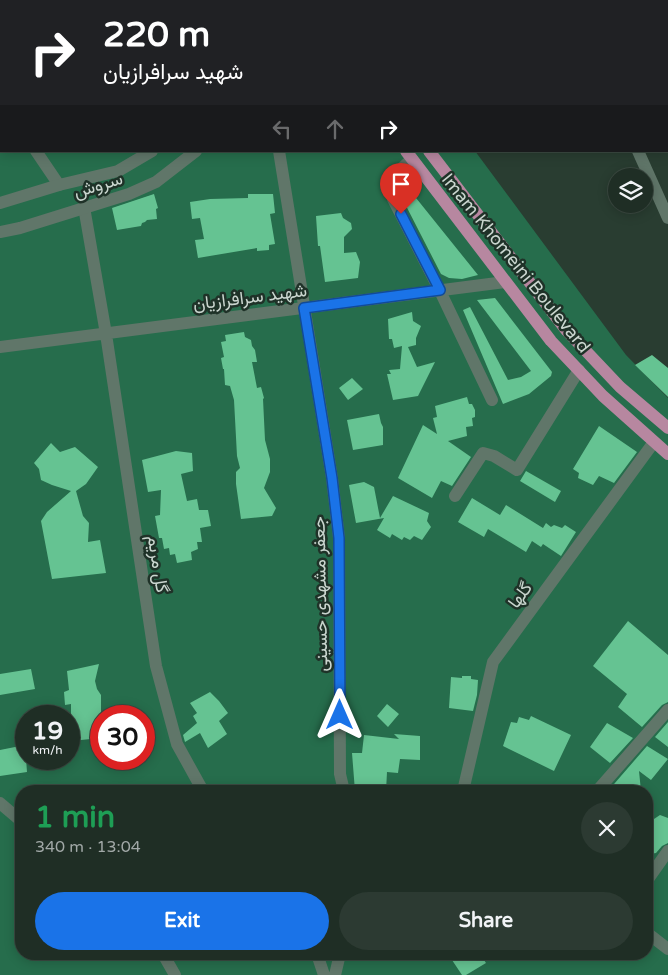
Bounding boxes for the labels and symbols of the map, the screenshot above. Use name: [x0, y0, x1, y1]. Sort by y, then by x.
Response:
pin: [380, 163, 422, 214]
street label: سروش: [71, 167, 125, 203]
street label: Imam Khomeini Boulevard: [437, 169, 595, 357]
street label: شهید سرافرازیان: [192, 279, 308, 315]
street label: جعفر مشهدی حسینی: [308, 516, 332, 672]
street label: گل مریم: [142, 533, 173, 595]
street label: گلها: [503, 577, 537, 613]
position arrow: [313, 688, 365, 740]
speed limit sign: 30: [90, 705, 155, 770]

